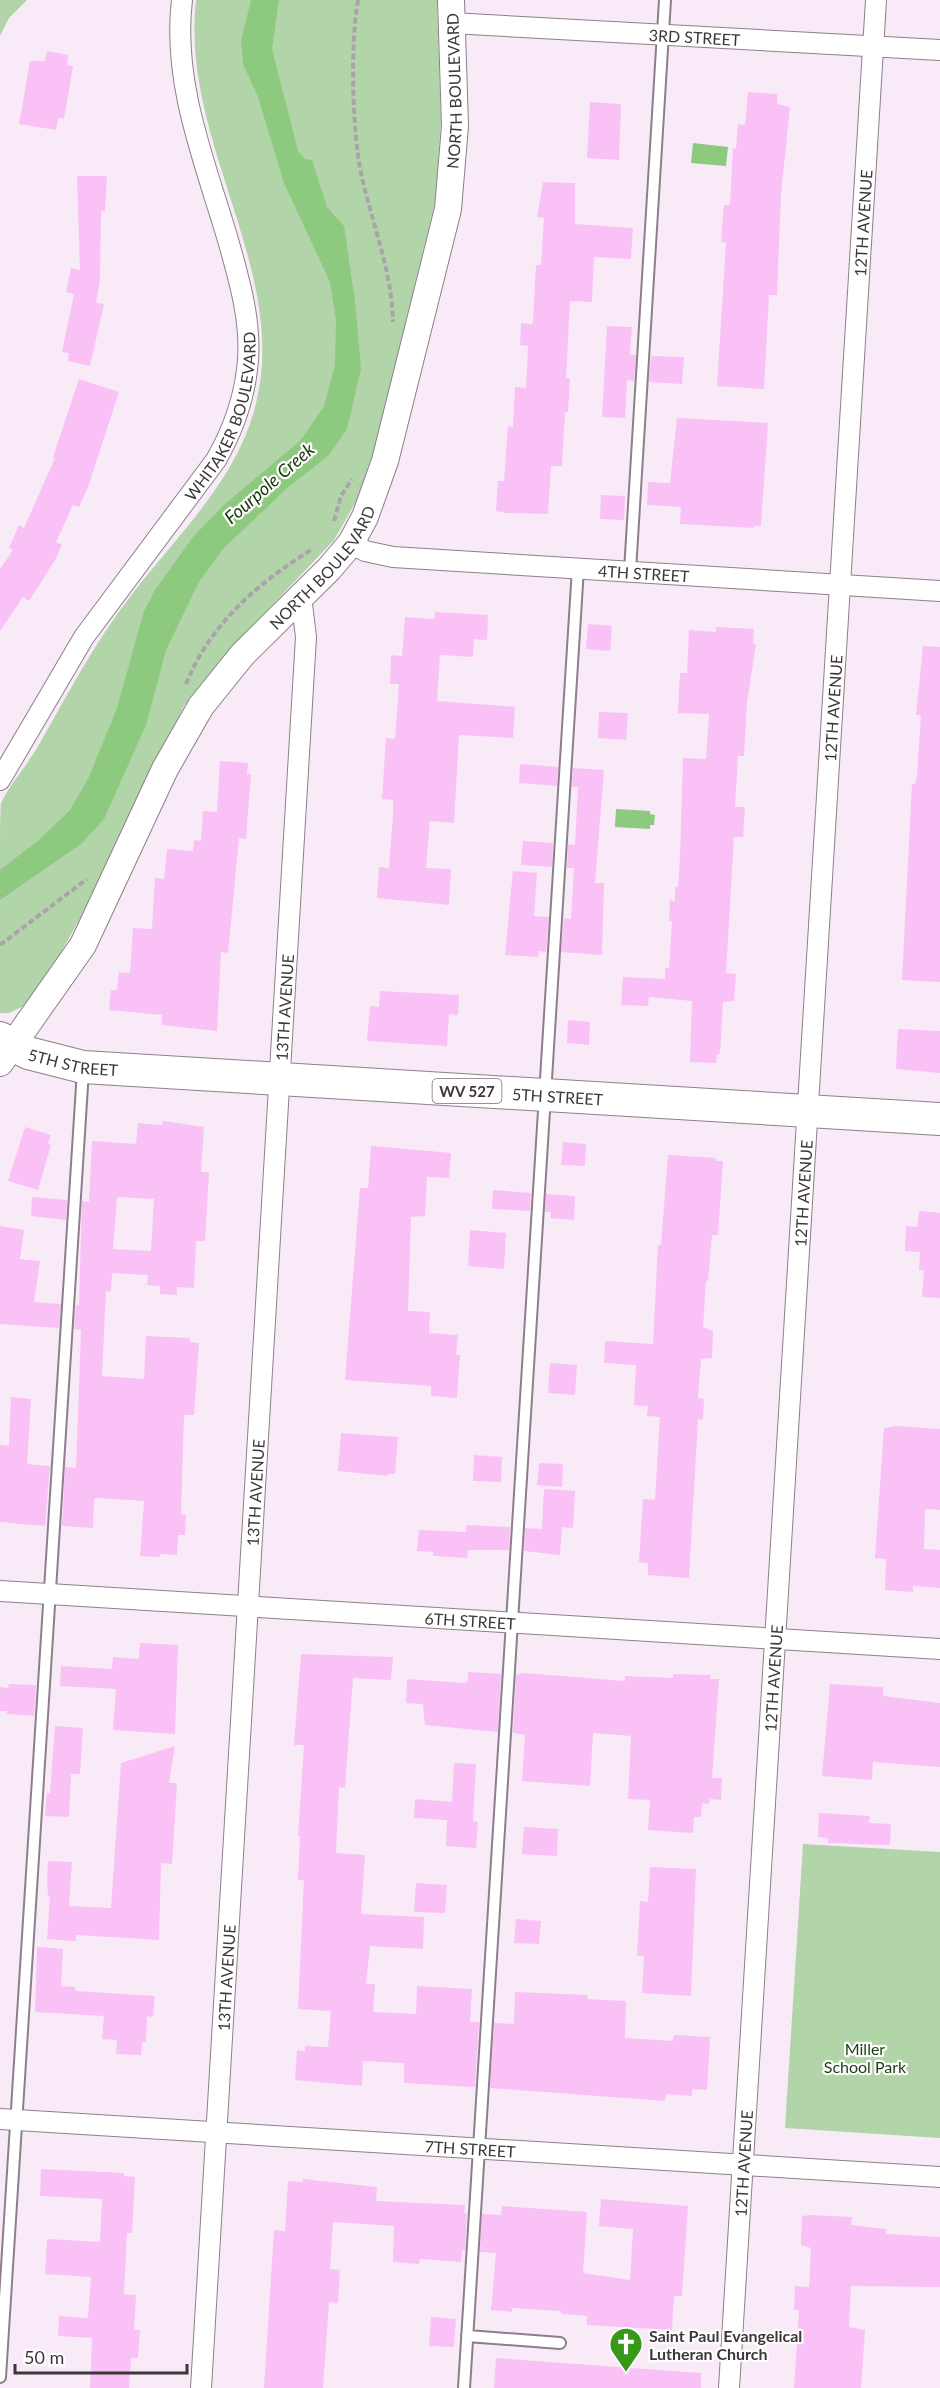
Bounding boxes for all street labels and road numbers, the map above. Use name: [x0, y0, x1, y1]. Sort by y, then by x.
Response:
street label: NORTH BOULEVARD: [442, 13, 465, 169]
street label: 3RD STREET: [648, 24, 741, 48]
street label: 12TH AVENUE: [849, 169, 875, 277]
street label: WHITAKER BOULEVARD: [180, 331, 258, 504]
street label: NORTH BOULEVARD: [265, 503, 378, 632]
street label: 4TH STREET: [598, 560, 690, 585]
street label: 12TH AVENUE: [820, 654, 845, 762]
street label: 13TH AVENUE: [271, 953, 296, 1062]
street label: 5TH STREET: [26, 1044, 119, 1079]
road number: WV 527: [432, 1079, 502, 1103]
street label: 5TH STREET: [512, 1084, 604, 1108]
street label: 12TH AVENUE: [790, 1139, 815, 1247]
street label: 13TH AVENUE: [242, 1439, 267, 1547]
street label: 6TH STREET: [424, 1608, 517, 1632]
street label: 12TH AVENUE: [760, 1624, 785, 1732]
street label: 13TH AVENUE: [213, 1924, 238, 2032]
street label: 12TH AVENUE: [730, 2109, 756, 2217]
street label: 7TH STREET: [424, 2136, 517, 2160]

